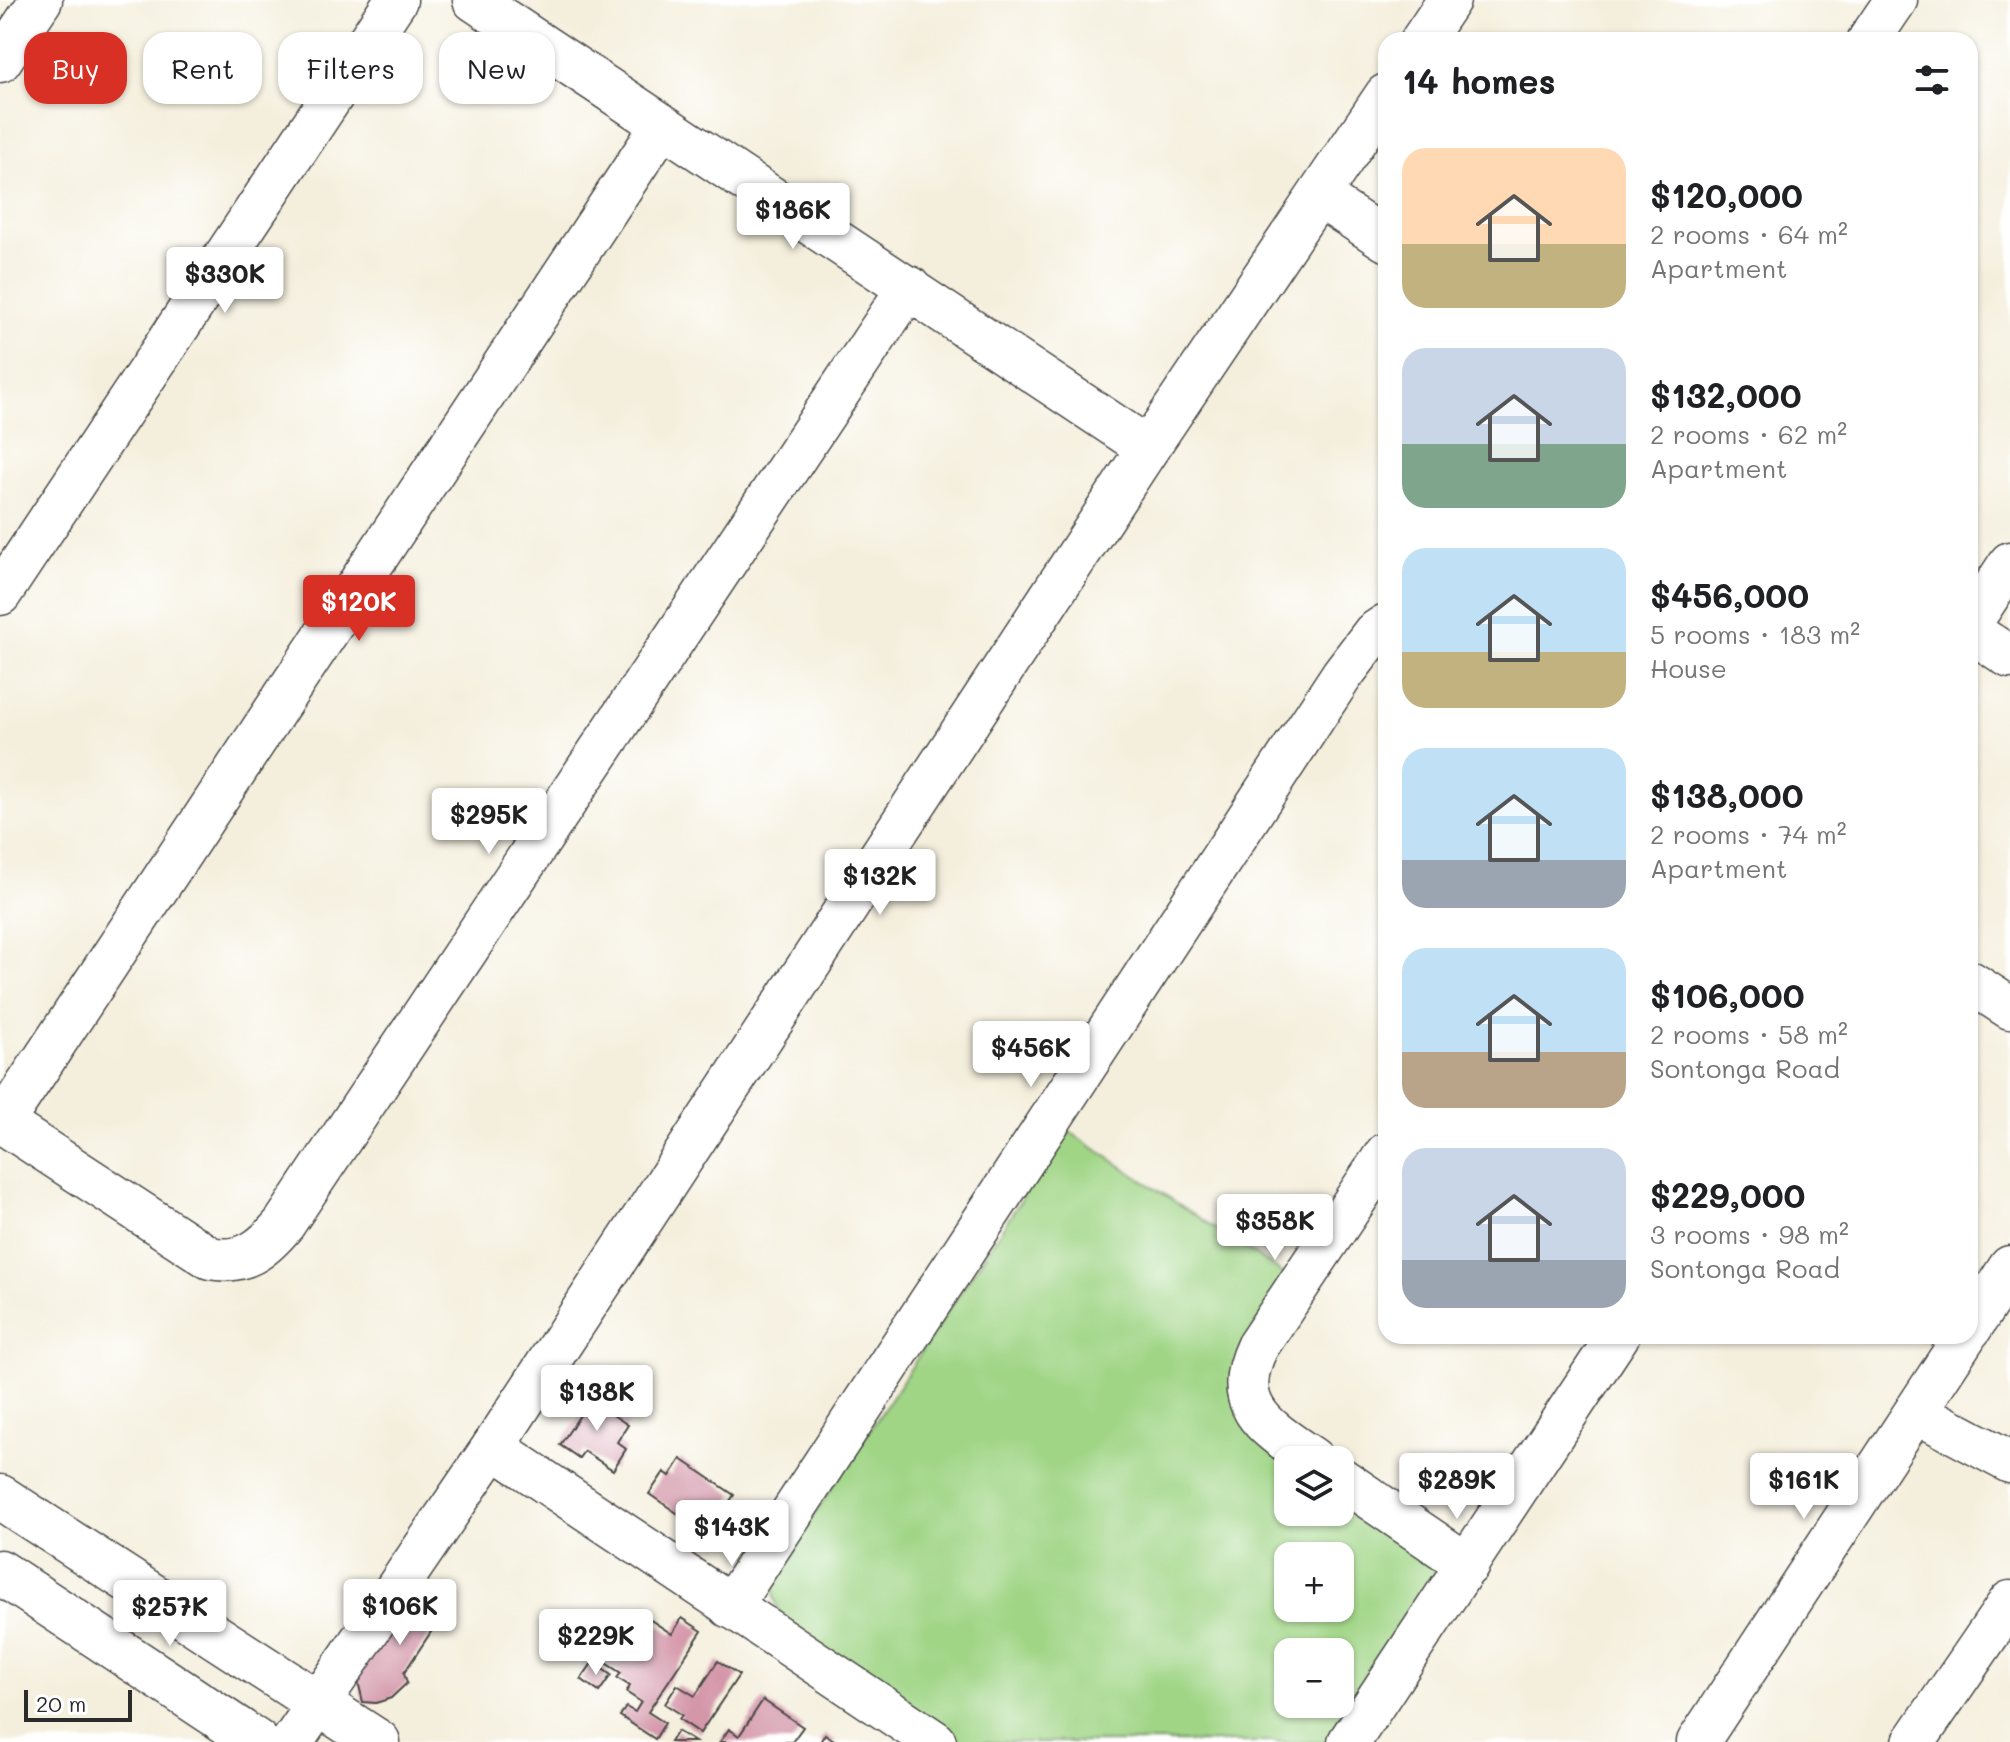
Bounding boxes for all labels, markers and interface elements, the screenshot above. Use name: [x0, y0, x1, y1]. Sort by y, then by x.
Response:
chip: Buy: [24, 32, 127, 104]
chip: Rent: [143, 32, 262, 104]
chip: Filters: [278, 32, 423, 104]
chip: New: [439, 32, 555, 104]
text: 14 homes: [1402, 58, 1556, 103]
icon: filters: [1910, 58, 1954, 102]
text: $120,000: [1650, 172, 1803, 217]
icon: home: [1466, 180, 1562, 276]
pin: $186K: [737, 183, 849, 251]
text: $186K: [755, 192, 831, 226]
text: 2 rooms · 64 m²: [1650, 217, 1848, 251]
pin: $330K: [169, 247, 281, 315]
text: Apartment: [1650, 251, 1787, 285]
text: $330K: [184, 256, 266, 290]
text: $132,000: [1650, 372, 1802, 417]
icon: home: [1466, 380, 1562, 476]
text: 2 rooms · 62 m²: [1650, 417, 1847, 451]
text: Apartment: [1650, 451, 1787, 485]
text: $456,000: [1650, 572, 1809, 617]
pin: $120K: [303, 575, 415, 643]
icon: home: [1466, 580, 1562, 676]
text: $120K: [321, 584, 397, 618]
text: 5 rooms · 183 m²: [1650, 617, 1860, 651]
text: House: [1650, 651, 1727, 685]
text: $138,000: [1650, 772, 1804, 817]
icon: home: [1466, 780, 1562, 876]
pin: $295K: [433, 788, 545, 856]
text: $295K: [450, 797, 528, 831]
text: 2 rooms · 74 m²: [1650, 817, 1847, 851]
pin: $132K: [824, 849, 936, 917]
text: Apartment: [1650, 851, 1787, 885]
text: $132K: [843, 858, 917, 892]
text: $106,000: [1650, 972, 1805, 1017]
icon: home: [1466, 980, 1562, 1076]
text: 2 rooms · 58 m²: [1650, 1017, 1848, 1051]
pin: $456K: [975, 1021, 1087, 1089]
text: $456K: [991, 1030, 1071, 1064]
text: Sontonga Road: [1650, 1051, 1840, 1085]
text: $229,000: [1650, 1172, 1805, 1217]
icon: home: [1466, 1180, 1562, 1276]
pin: $358K: [1219, 1194, 1331, 1262]
text: $358K: [1235, 1203, 1315, 1237]
text: 3 rooms · 98 m²: [1650, 1217, 1849, 1251]
text: Sontonga Road: [1650, 1251, 1840, 1285]
pin: $138K: [541, 1365, 653, 1433]
text: $138K: [559, 1374, 635, 1408]
map controls: [1274, 1446, 1354, 1718]
button: layers: [1274, 1446, 1354, 1526]
pin: $289K: [1401, 1453, 1513, 1521]
pin: $161K: [1748, 1453, 1860, 1521]
text: $289K: [1417, 1462, 1497, 1496]
text: $161K: [1768, 1462, 1840, 1496]
pin: $143K: [676, 1500, 788, 1568]
text: $143K: [694, 1509, 770, 1543]
button: +: [1274, 1542, 1354, 1622]
pin: $106K: [344, 1579, 456, 1647]
pin: $257K: [114, 1580, 226, 1648]
text: $106K: [361, 1588, 439, 1622]
text: $257K: [131, 1589, 209, 1623]
pin: $229K: [540, 1609, 652, 1677]
text: $229K: [557, 1618, 635, 1652]
button: −: [1274, 1638, 1354, 1718]
scale bar: [24, 1686, 132, 1722]
text: 20 m: [36, 1689, 86, 1718]

